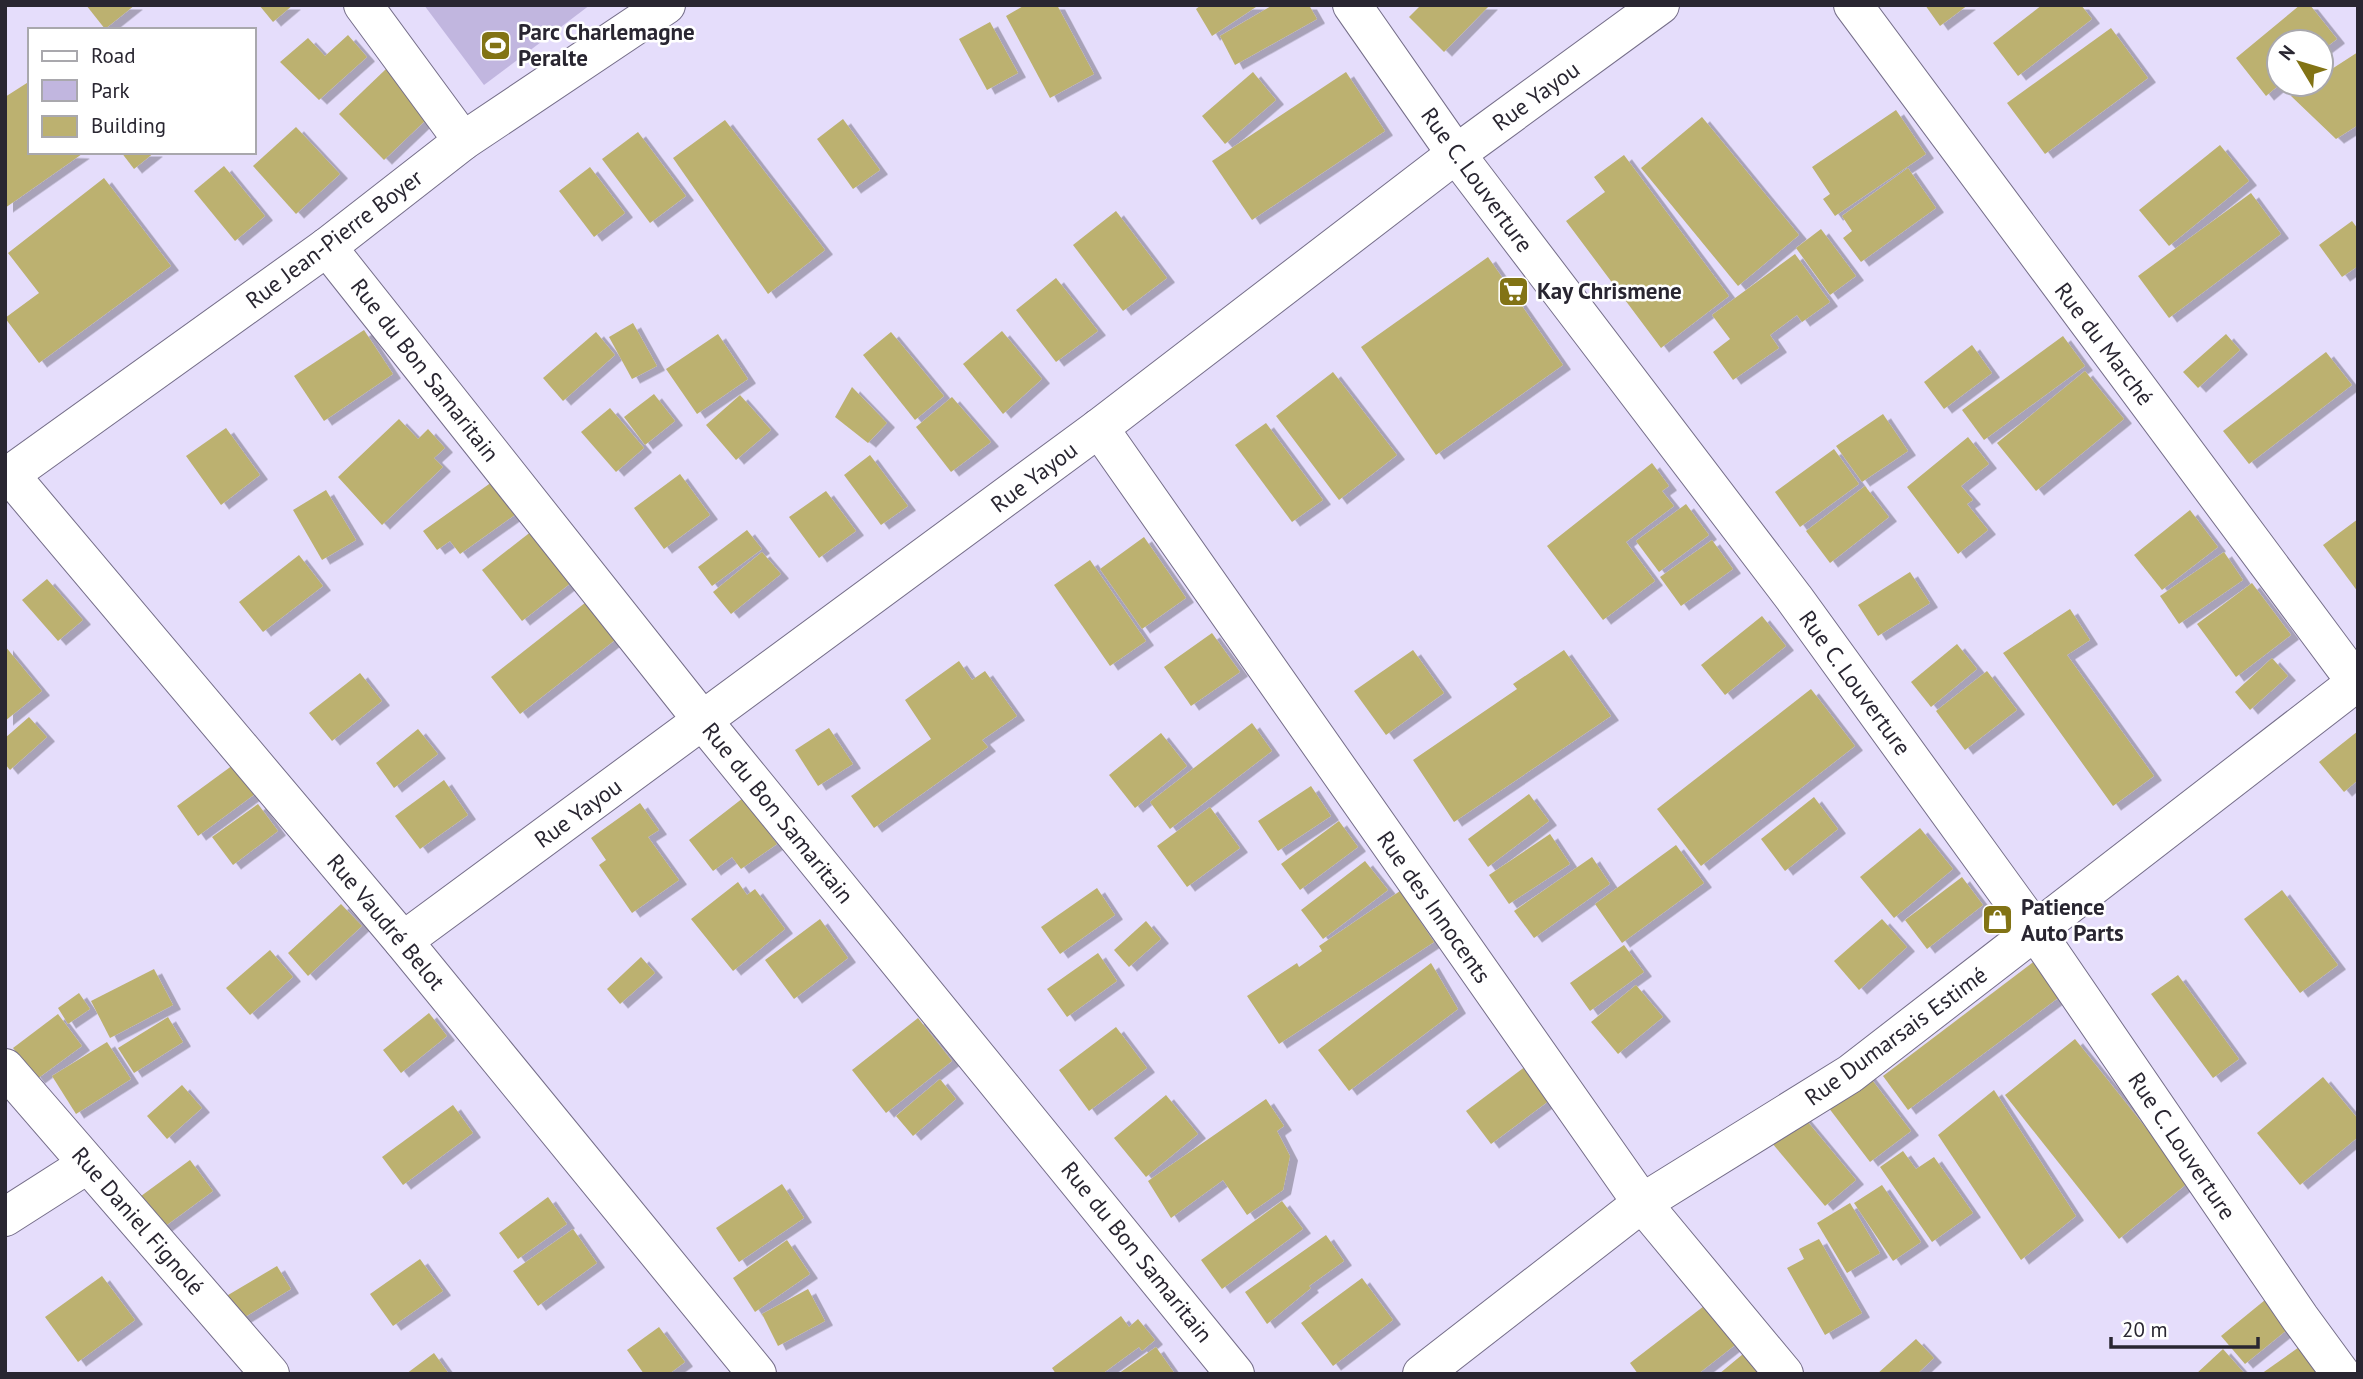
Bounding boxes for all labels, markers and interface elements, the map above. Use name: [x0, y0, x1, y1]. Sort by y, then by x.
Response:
place label: Parc Charlemagne Peralte: [518, 17, 695, 72]
legend: [28, 28, 256, 154]
sports icon: Parc Charlemagne Peralte: [478, 28, 512, 62]
north arrow: [2265, 28, 2335, 98]
text: N: [2273, 40, 2300, 65]
text: Road: [91, 42, 135, 69]
street label: Rue Yayou: [1486, 54, 1585, 137]
text: Park: [91, 77, 130, 104]
street label: Rue C. Louverture: [1415, 102, 1540, 258]
text: Building: [91, 112, 166, 139]
street label: Rue Jean-Pierre Boyer: [240, 163, 428, 315]
street label: Rue du Bon Samaritain: [345, 272, 506, 467]
supermarket icon: Kay Chrismene: [1497, 274, 1531, 308]
place label: Kay Chrismene: [1537, 276, 1682, 305]
street label: Rue du Marché: [2049, 276, 2160, 411]
street label: Rue Yayou: [985, 435, 1083, 519]
street label: Rue C. Louverture: [1793, 605, 1918, 761]
street label: Rue du Bon Samaritain: [696, 716, 860, 909]
street label: Rue Yayou: [528, 771, 627, 854]
street label: Rue des Innocents: [1371, 825, 1498, 988]
street label: Rue Vaudré Belot: [321, 848, 452, 996]
place label: Patience Auto Parts: [2021, 892, 2124, 947]
shop icon: Patience Auto Parts: [1981, 903, 2015, 937]
street label: Rue Dumarsais Estimé: [1799, 960, 1993, 1112]
street label: Rue C. Louverture: [2122, 1066, 2243, 1225]
street label: Rue Daniel Fignolé: [66, 1141, 211, 1301]
street label: Rue du Bon Samaritain: [1055, 1155, 1219, 1348]
scale bar: [2111, 1306, 2258, 1350]
text: 20 m: [2122, 1316, 2168, 1343]

